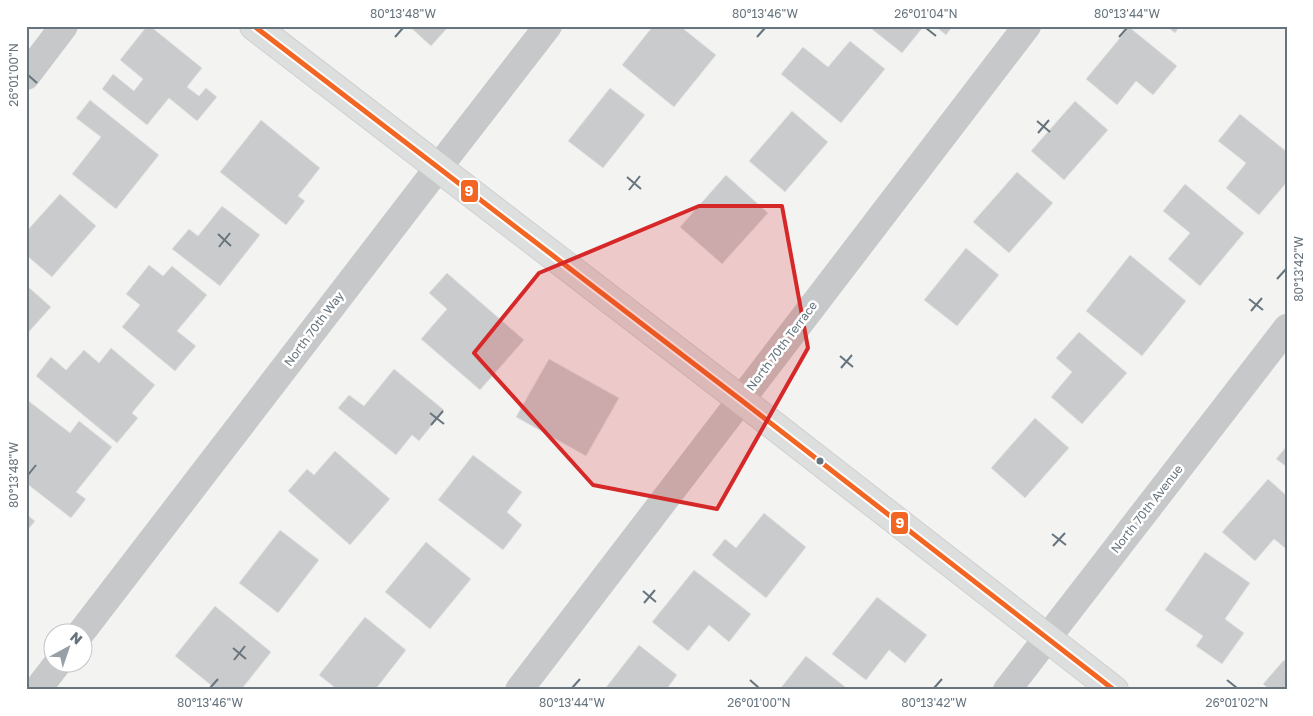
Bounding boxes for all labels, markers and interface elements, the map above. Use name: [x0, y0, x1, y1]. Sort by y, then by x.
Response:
text: 80°13'48"W: [370, 6, 436, 21]
text: 80°13'46"W: [732, 6, 798, 21]
text: 26°01'04"N: [894, 6, 958, 21]
text: 80°13'44"W: [1094, 6, 1160, 21]
text: 26°01'00"N: [6, 43, 21, 107]
line badge: 9: [460, 179, 479, 203]
text: 9: [465, 182, 474, 199]
text: 80°13'42"W: [1291, 236, 1306, 302]
street label: North 70th Way: [281, 288, 347, 369]
street label: North 70th Terrace: [743, 298, 820, 393]
text: 80°13'48"W: [6, 442, 21, 508]
unlabelled marker: [815, 456, 825, 466]
street label: North 70th Avenue: [1108, 462, 1186, 556]
line badge: 9: [890, 511, 909, 535]
text: 9: [896, 514, 905, 531]
north arrow: [42, 624, 92, 674]
text: N: [67, 628, 86, 648]
text: 80°13'46"W: [177, 695, 243, 710]
text: 80°13'44"W: [539, 695, 605, 710]
text: 26°01'00"N: [727, 695, 791, 710]
text: 80°13'42"W: [901, 695, 967, 710]
text: 26°01'02"N: [1205, 695, 1269, 710]

